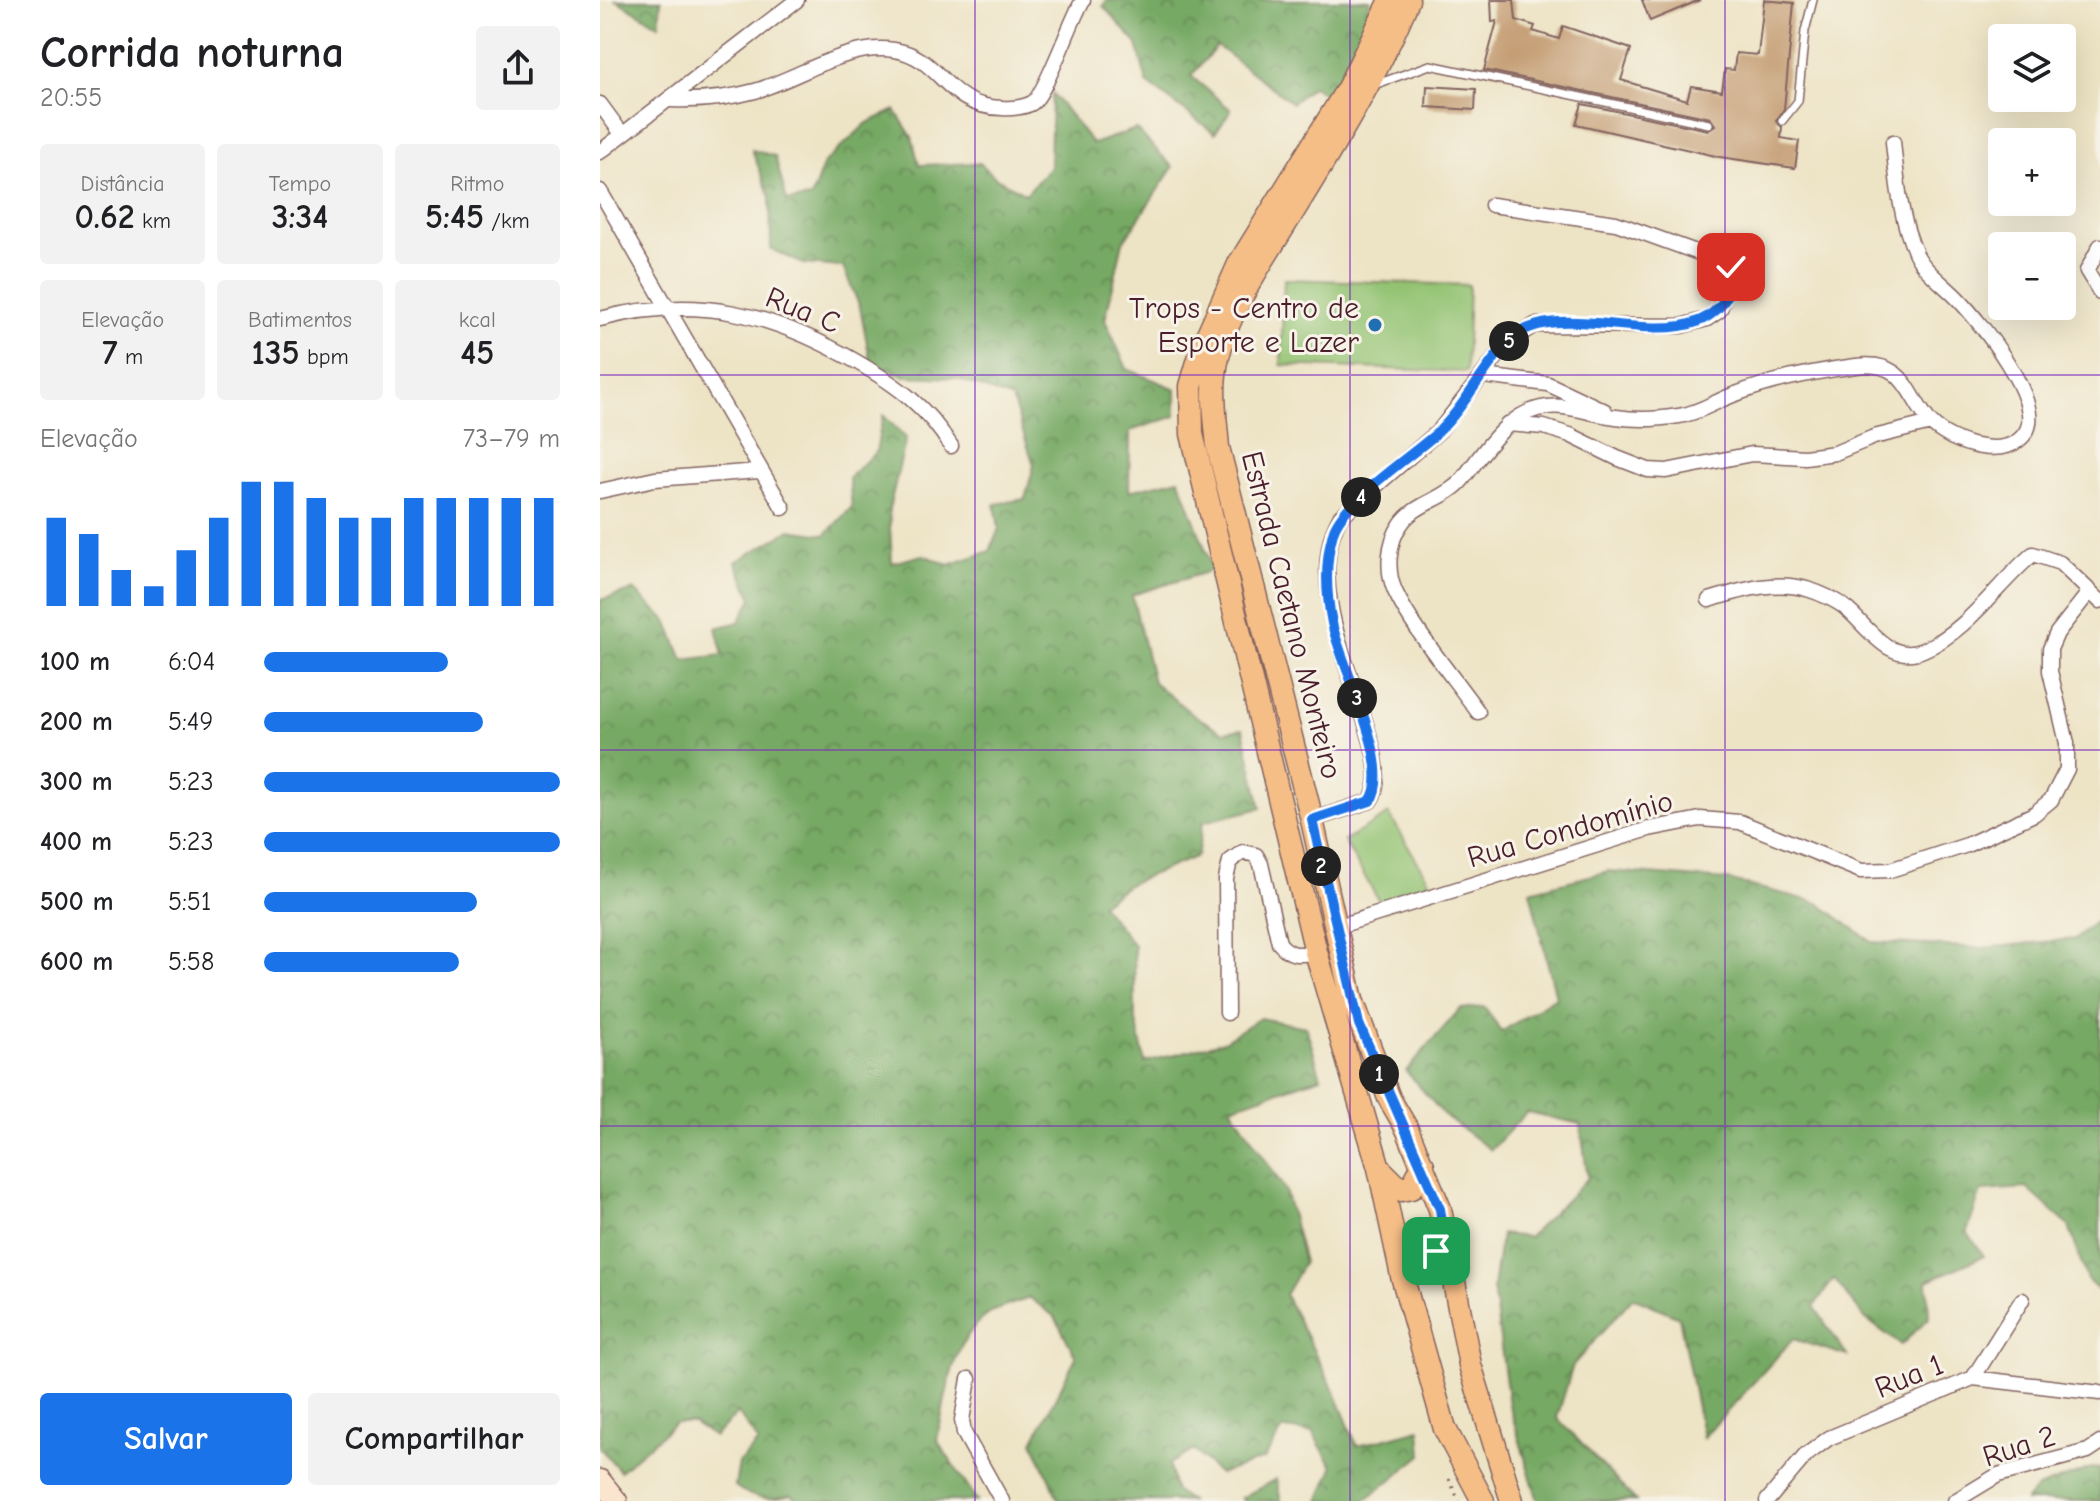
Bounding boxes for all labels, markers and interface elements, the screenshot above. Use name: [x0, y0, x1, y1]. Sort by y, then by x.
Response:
map controls: [1988, 24, 2076, 320]
button: layers: [1988, 24, 2076, 112]
button: share: [476, 26, 560, 110]
text: Corrida noturna: [40, 27, 344, 78]
text: 20:55: [40, 83, 102, 113]
button: +: [1988, 128, 2076, 216]
text: Distância: [81, 171, 165, 197]
text: Tempo: [269, 171, 331, 197]
text: Ritmo: [450, 171, 504, 197]
text: 0.62: [74, 197, 135, 237]
text: 3:34: [272, 197, 328, 237]
text: 5:45: [425, 197, 484, 237]
text: km: [135, 208, 171, 234]
text: /km: [484, 208, 530, 234]
button: −: [1988, 232, 2076, 320]
pin: [1697, 233, 1765, 301]
icon: check: [1709, 245, 1753, 289]
street label: Rua C: [760, 280, 845, 341]
place label: Trops - Centro de Esporte e Lazer: [1129, 291, 1359, 360]
text: Elevação: [81, 307, 164, 333]
text: Batimentos: [248, 307, 352, 333]
text: kcal: [459, 307, 496, 333]
marker: Trops - Centro de Esporte e Lazer: [1366, 316, 1384, 334]
pin: 5: [1489, 321, 1529, 361]
text: 5: [1503, 328, 1515, 354]
text: 7: [102, 333, 118, 373]
text: 135: [251, 333, 300, 373]
text: 45: [460, 333, 494, 373]
text: m: [118, 344, 143, 370]
text: bpm: [300, 344, 349, 370]
text: Elevação: [40, 424, 138, 454]
text: 73–79 m: [463, 424, 560, 454]
street label: Estrada Caetano Monteiro: [1234, 448, 1349, 783]
pin: 4: [1341, 477, 1381, 517]
text: 4: [1356, 484, 1366, 510]
text: 100 m: [40, 647, 110, 677]
text: 6:04: [168, 647, 215, 677]
pin: 3: [1337, 678, 1377, 718]
text: 3: [1352, 685, 1362, 711]
text: 200 m: [40, 707, 113, 737]
text: 5:49: [168, 707, 213, 737]
text: 300 m: [40, 767, 113, 797]
text: 5:23: [168, 767, 214, 797]
street label: Rua Condomínio: [1463, 783, 1677, 876]
text: 400 m: [40, 827, 112, 857]
text: 5:23: [168, 827, 214, 857]
pin: 2: [1301, 846, 1341, 886]
text: 2: [1316, 853, 1326, 879]
text: 500 m: [40, 887, 114, 917]
text: 5:51: [168, 887, 211, 917]
text: 600 m: [40, 947, 113, 977]
text: 5:58: [168, 947, 214, 977]
pin: 1: [1359, 1054, 1399, 1094]
text: 1: [1375, 1061, 1383, 1087]
pin: [1402, 1217, 1470, 1285]
icon: arrive: [1414, 1229, 1458, 1273]
street label: Rua 1: [1870, 1347, 1948, 1406]
button: Salvar: [40, 1393, 292, 1485]
button: Compartilhar: [308, 1393, 560, 1485]
street label: Rua 2: [1978, 1418, 2060, 1475]

